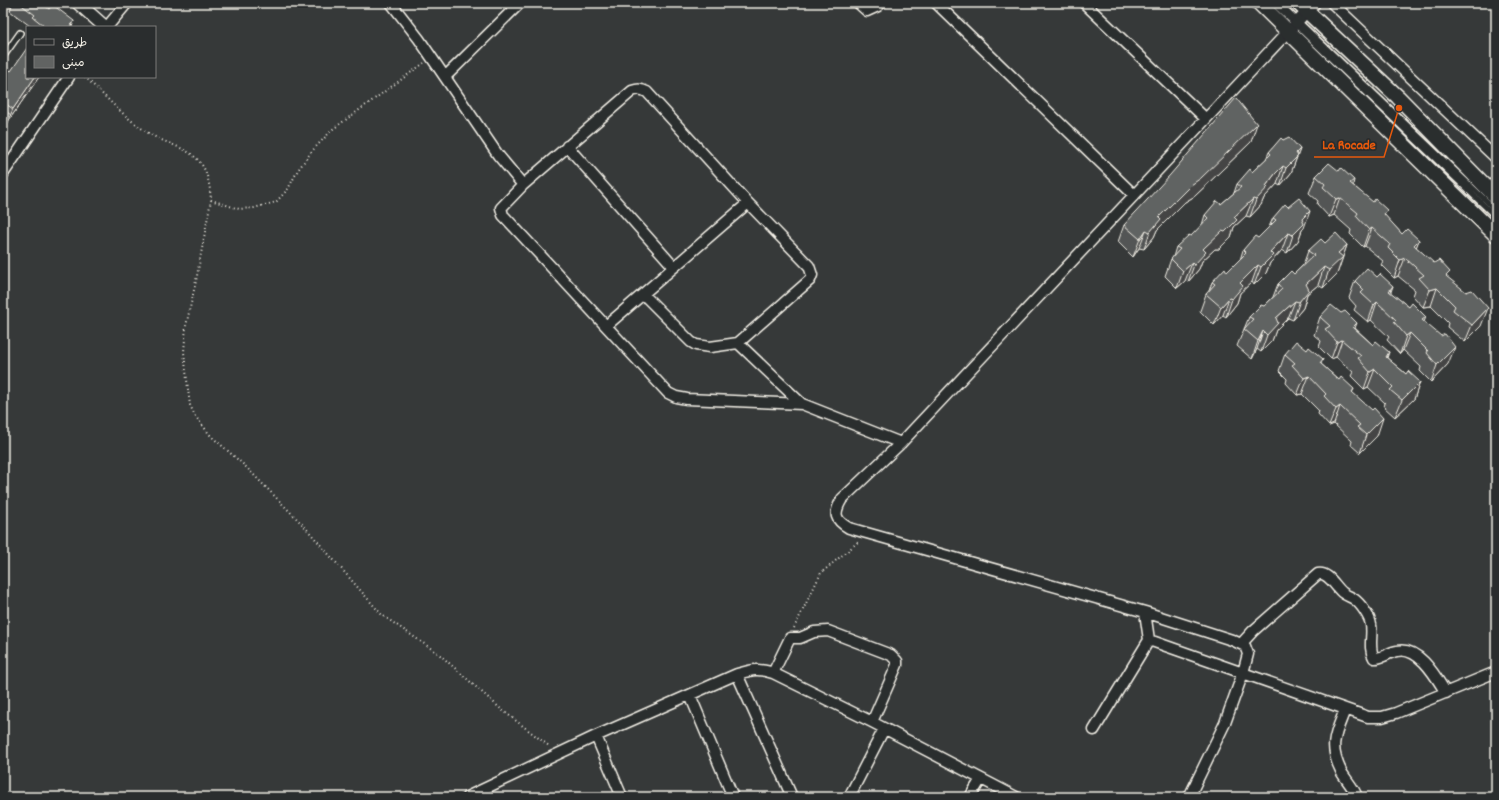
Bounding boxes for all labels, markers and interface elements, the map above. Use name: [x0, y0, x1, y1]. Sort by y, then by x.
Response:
legend: [26, 26, 156, 78]
text: طريق: [62, 35, 87, 52]
text: مبنى: [62, 55, 85, 72]
callout: La Rocade: [1314, 131, 1384, 157]
text: La Rocade: [1322, 136, 1376, 156]

